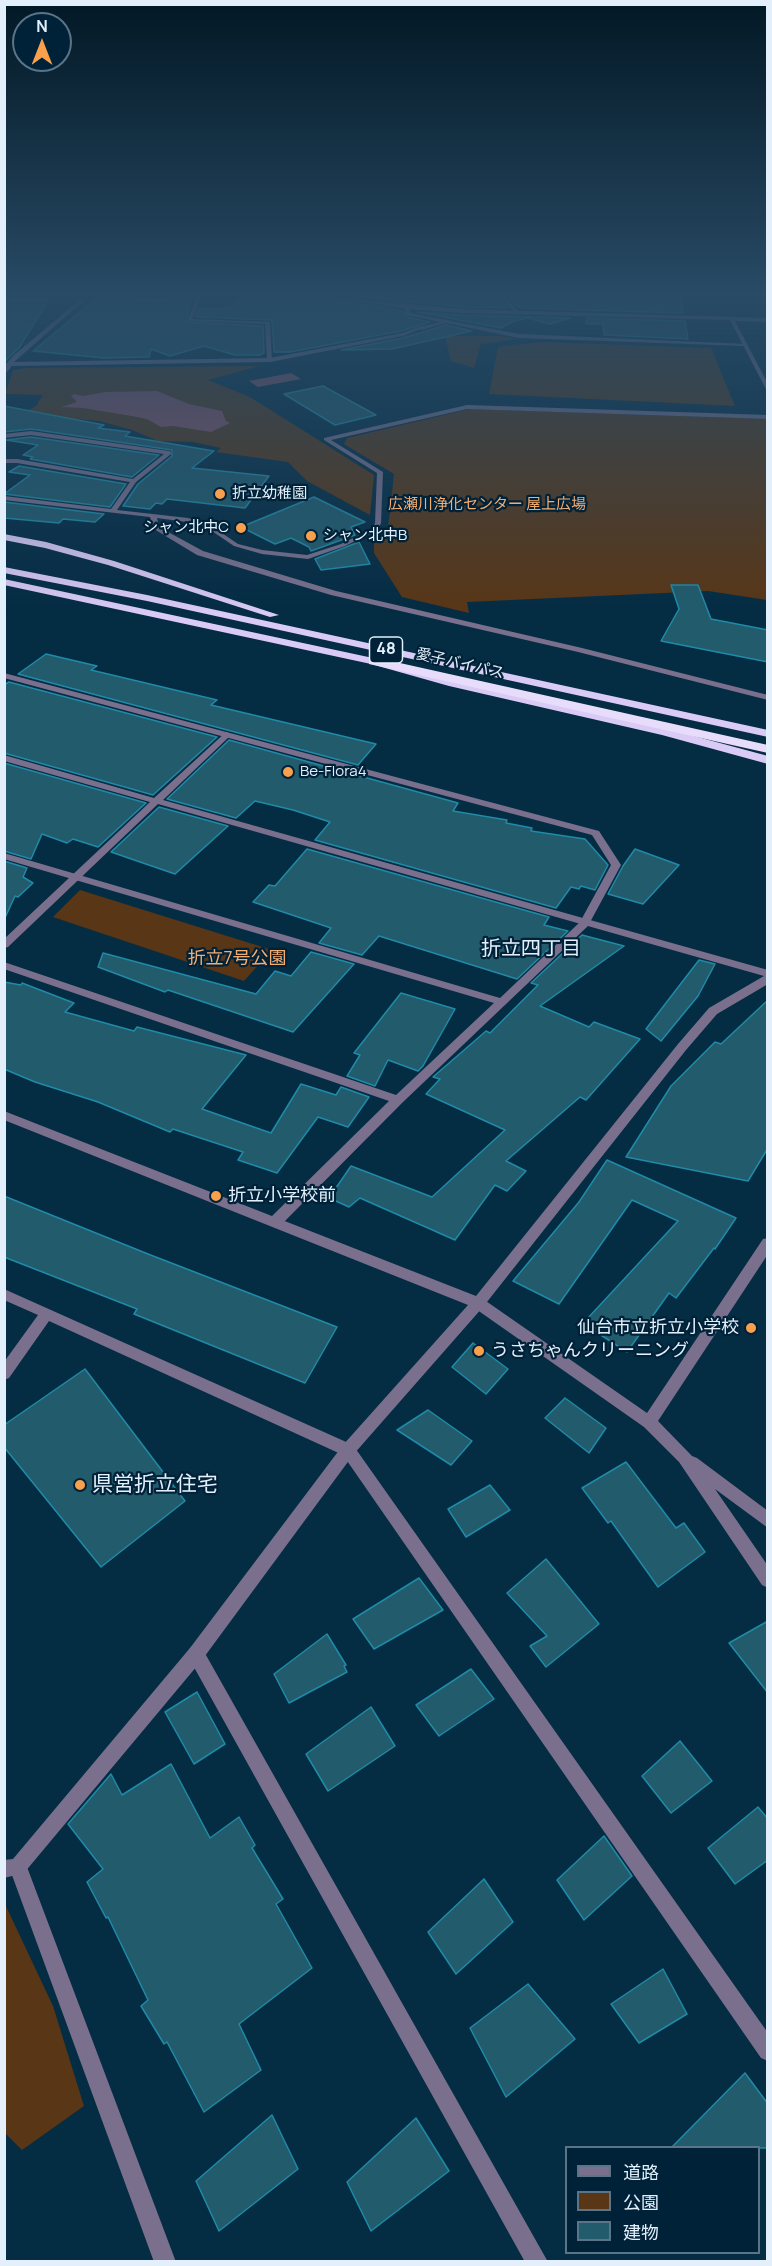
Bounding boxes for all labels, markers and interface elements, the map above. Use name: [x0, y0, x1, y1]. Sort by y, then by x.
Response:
north arrow: [12, 12, 72, 72]
text: N: [36, 15, 48, 37]
place label: 折立幼稚園: [232, 485, 307, 503]
marker: 折立幼稚園: [213, 487, 227, 501]
park label: 広瀬川浄化センター 屋上広場: [388, 496, 586, 514]
place label: シャン北中C: [143, 519, 229, 537]
marker: シャン北中C: [234, 521, 248, 535]
place label: シャン北中B: [323, 527, 407, 545]
marker: シャン北中B: [304, 529, 318, 543]
road number: 48: [370, 637, 402, 663]
street label: 愛子バイパス: [414, 645, 506, 683]
place label: Be-Flora4: [300, 763, 366, 781]
marker: Be-Flora4: [281, 765, 295, 779]
district label: 折立四丁目: [481, 937, 581, 961]
park label: 折立7号公園: [187, 948, 287, 970]
place label: 折立小学校前: [228, 1185, 336, 1207]
marker: 折立小学校前: [209, 1189, 223, 1203]
place label: 仙台市立折立小学校: [577, 1317, 739, 1339]
marker: 仙台市立折立小学校: [744, 1321, 758, 1335]
place label: うさちゃんクリーニング: [491, 1340, 689, 1362]
marker: うさちゃんクリーニング: [472, 1344, 486, 1358]
place label: 県営折立住宅: [92, 1472, 218, 1498]
marker: 県営折立住宅: [73, 1478, 87, 1492]
legend: [565, 2146, 760, 2254]
text: 道路: [623, 2160, 659, 2184]
text: 公園: [623, 2190, 659, 2214]
text: 建物: [623, 2220, 659, 2244]

